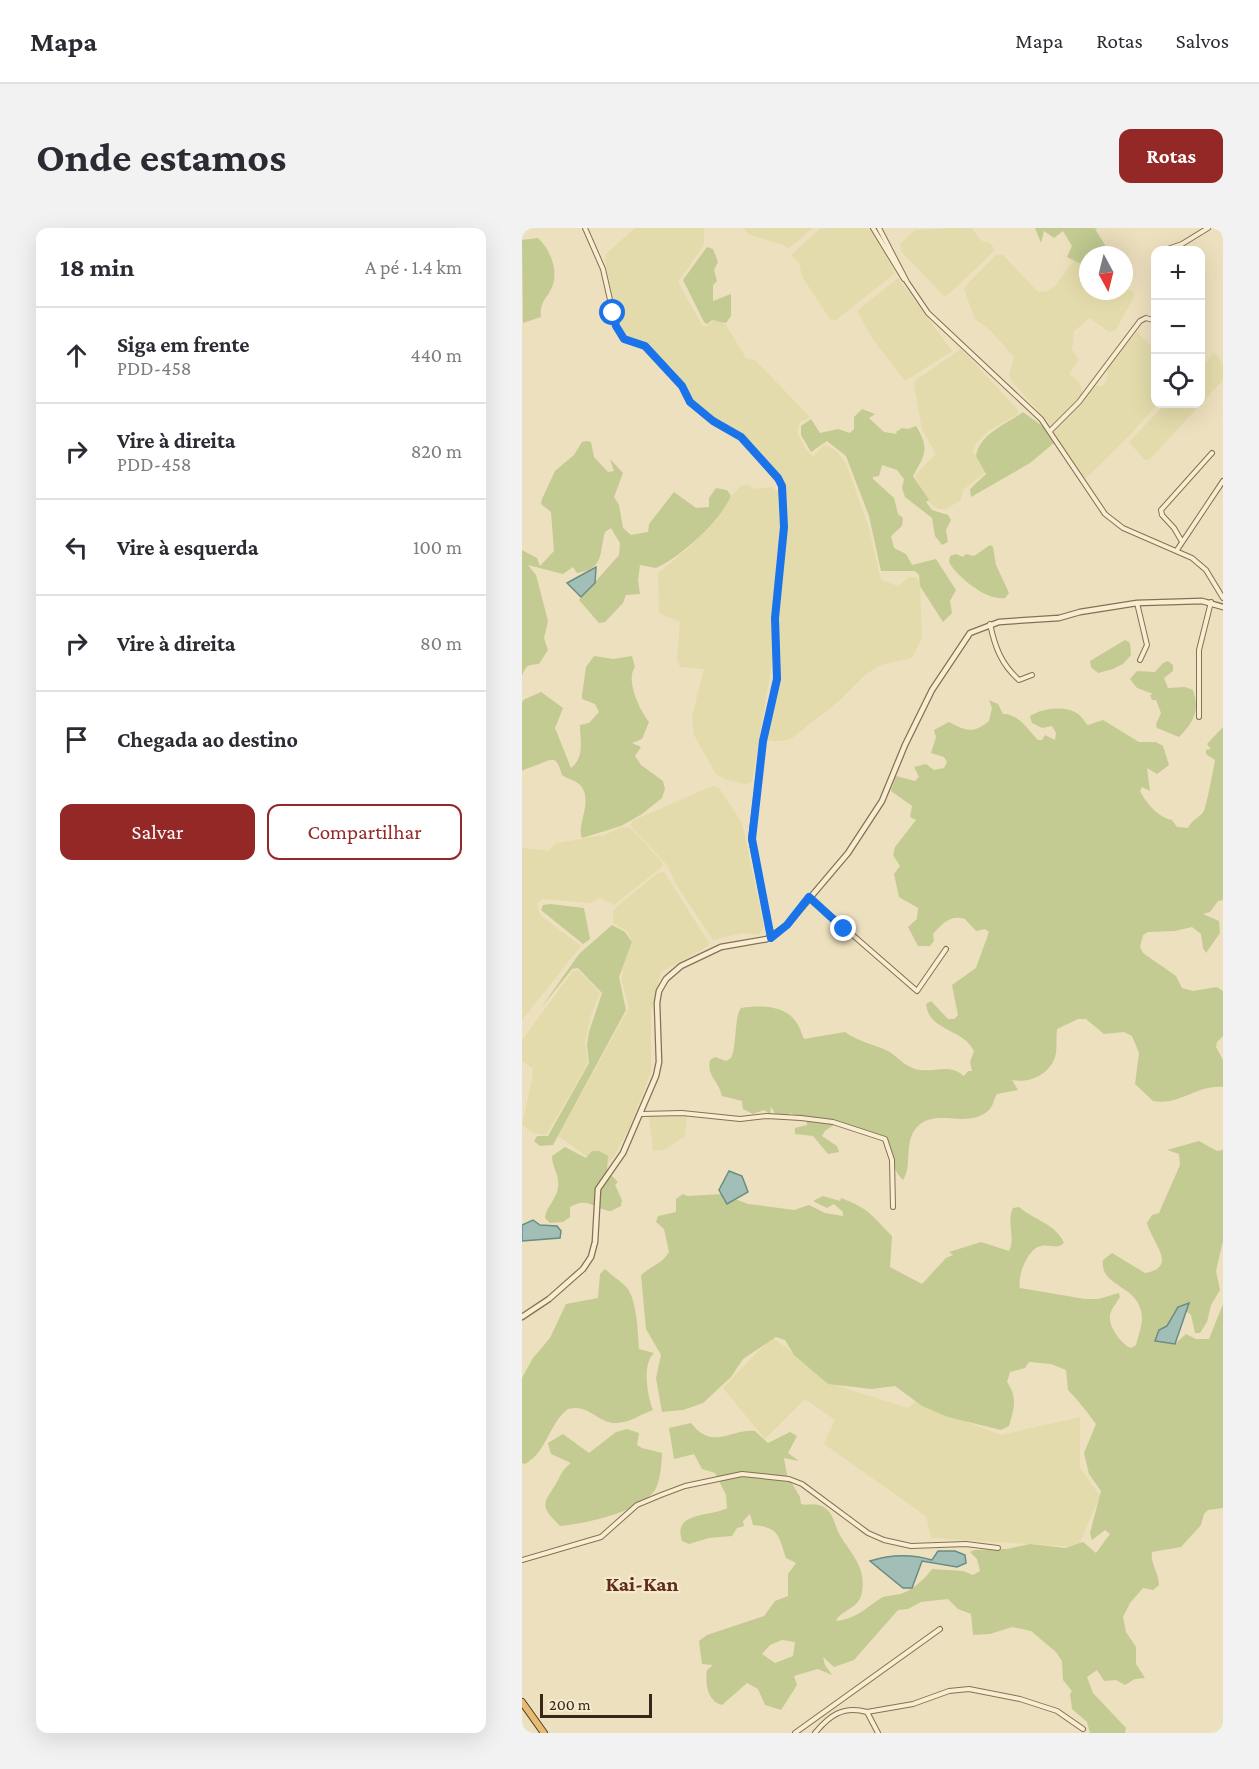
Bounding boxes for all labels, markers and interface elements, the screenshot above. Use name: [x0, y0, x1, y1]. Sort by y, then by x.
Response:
text: Mapa: [30, 26, 97, 57]
text: Mapa: [1015, 29, 1063, 53]
text: Rotas: [1096, 29, 1143, 53]
text: Salvos: [1176, 29, 1229, 53]
button: Rotas: [1119, 129, 1223, 183]
text: Onde estamos: [36, 133, 286, 180]
north arrow: [1079, 246, 1133, 300]
map controls: [1151, 246, 1205, 408]
button: +: [1151, 246, 1205, 300]
text: 18 min: [60, 253, 134, 282]
text: A pé · 1.4 km: [365, 256, 462, 278]
route start: [599, 299, 625, 325]
button: −: [1151, 300, 1205, 354]
text: Siga em frente: [117, 332, 250, 357]
icon: ahead: [60, 339, 93, 372]
text: 440 m: [410, 344, 462, 366]
button: locate: [1151, 354, 1205, 408]
text: PDD-458: [117, 357, 192, 379]
text: Vire à direita: [117, 428, 236, 453]
icon: right: [60, 435, 93, 468]
text: 820 m: [411, 440, 462, 462]
text: PDD-458: [117, 453, 192, 475]
icon: left: [60, 531, 93, 564]
text: Vire à esquerda: [117, 535, 258, 560]
text: 100 m: [413, 536, 462, 558]
icon: right: [60, 627, 93, 660]
text: Vire à direita: [117, 631, 236, 656]
text: 80 m: [420, 632, 462, 654]
icon: arrive: [60, 723, 93, 756]
text: Chegada ao destino: [117, 727, 298, 752]
button: Salvar: [60, 804, 255, 860]
button: Compartilhar: [267, 804, 462, 860]
route end: [830, 915, 856, 941]
district label: Kai-Kan: [605, 1572, 679, 1596]
scale bar: [540, 1691, 652, 1718]
text: 200 m: [549, 1696, 591, 1713]

